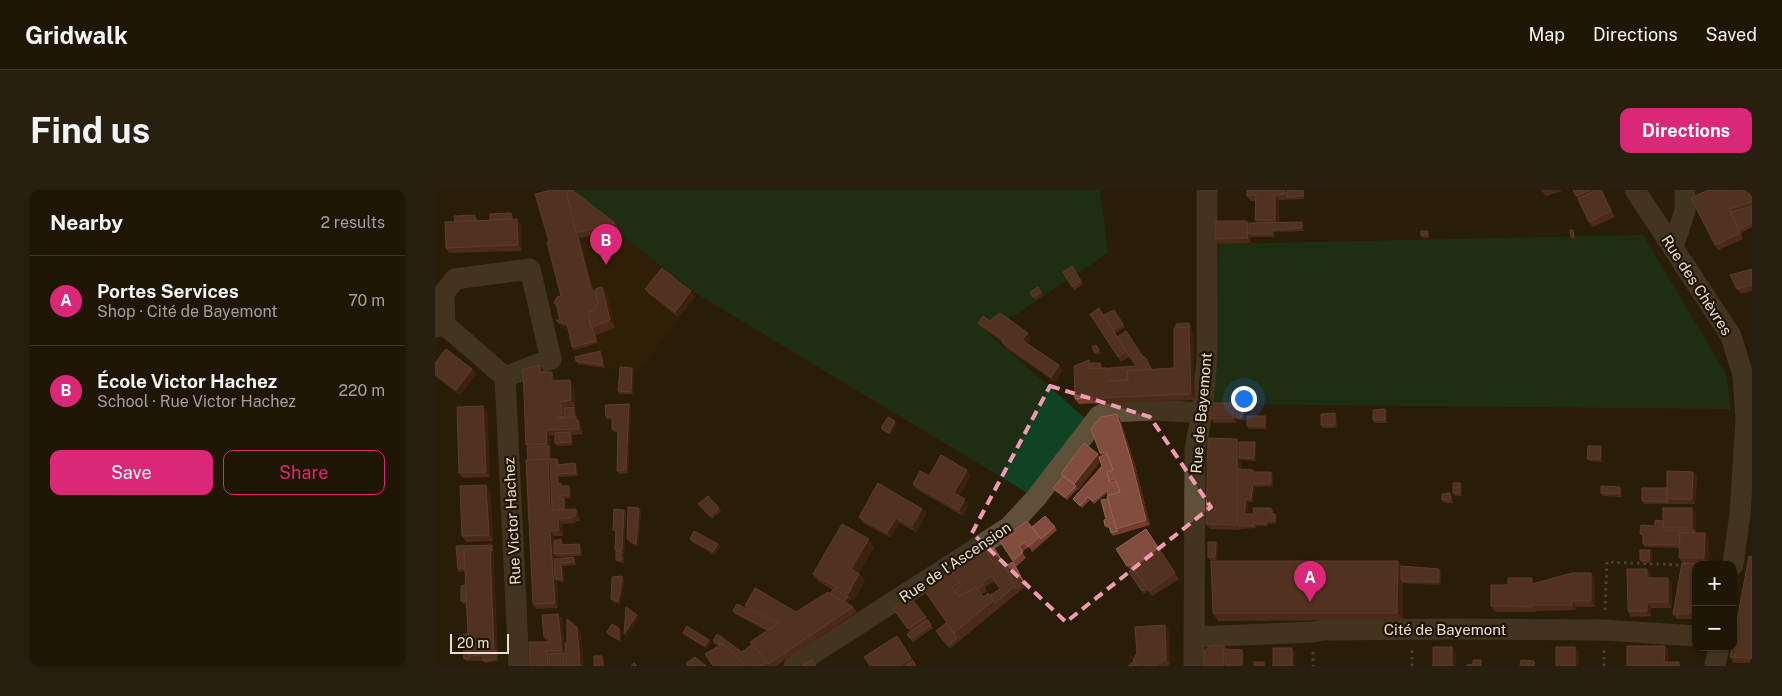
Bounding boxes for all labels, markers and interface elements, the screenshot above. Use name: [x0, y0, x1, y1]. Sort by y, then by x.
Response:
text: Gridwalk: [25, 21, 128, 49]
text: Map: [1528, 24, 1565, 45]
text: Directions: [1593, 24, 1678, 45]
text: Saved: [1706, 24, 1757, 45]
button: Directions: [1620, 108, 1752, 153]
text: Find us: [30, 110, 150, 151]
text: Nearby: [50, 210, 123, 235]
text: 2 results: [320, 213, 385, 232]
pin: B: [590, 224, 622, 265]
street label: Rue des Chèvres: [1658, 232, 1736, 338]
text: Portes Services: [97, 280, 239, 302]
text: A: [60, 291, 72, 310]
text: 70 m: [348, 291, 385, 310]
text: Shop · Cité de Bayemont: [97, 302, 278, 321]
street label: Rue de Bayemont: [1187, 351, 1215, 474]
text: École Victor Hachez: [97, 370, 277, 392]
text: B: [61, 381, 71, 400]
text: 220 m: [338, 381, 385, 400]
your location: [1231, 386, 1257, 412]
text: School · Rue Victor Hachez: [97, 392, 296, 411]
button: Save: [50, 450, 213, 495]
button: Share: [223, 450, 385, 495]
street label: Rue Victor Hachez: [500, 457, 524, 585]
street label: Rue de l'Ascension: [896, 518, 1014, 606]
pin: A: [1294, 561, 1326, 602]
map controls: [1692, 561, 1737, 651]
button: +: [1692, 561, 1737, 606]
button: −: [1692, 606, 1737, 651]
street label: Cité de Bayemont: [1384, 621, 1506, 638]
scale bar: [450, 631, 509, 654]
text: 20 m: [457, 635, 489, 651]

